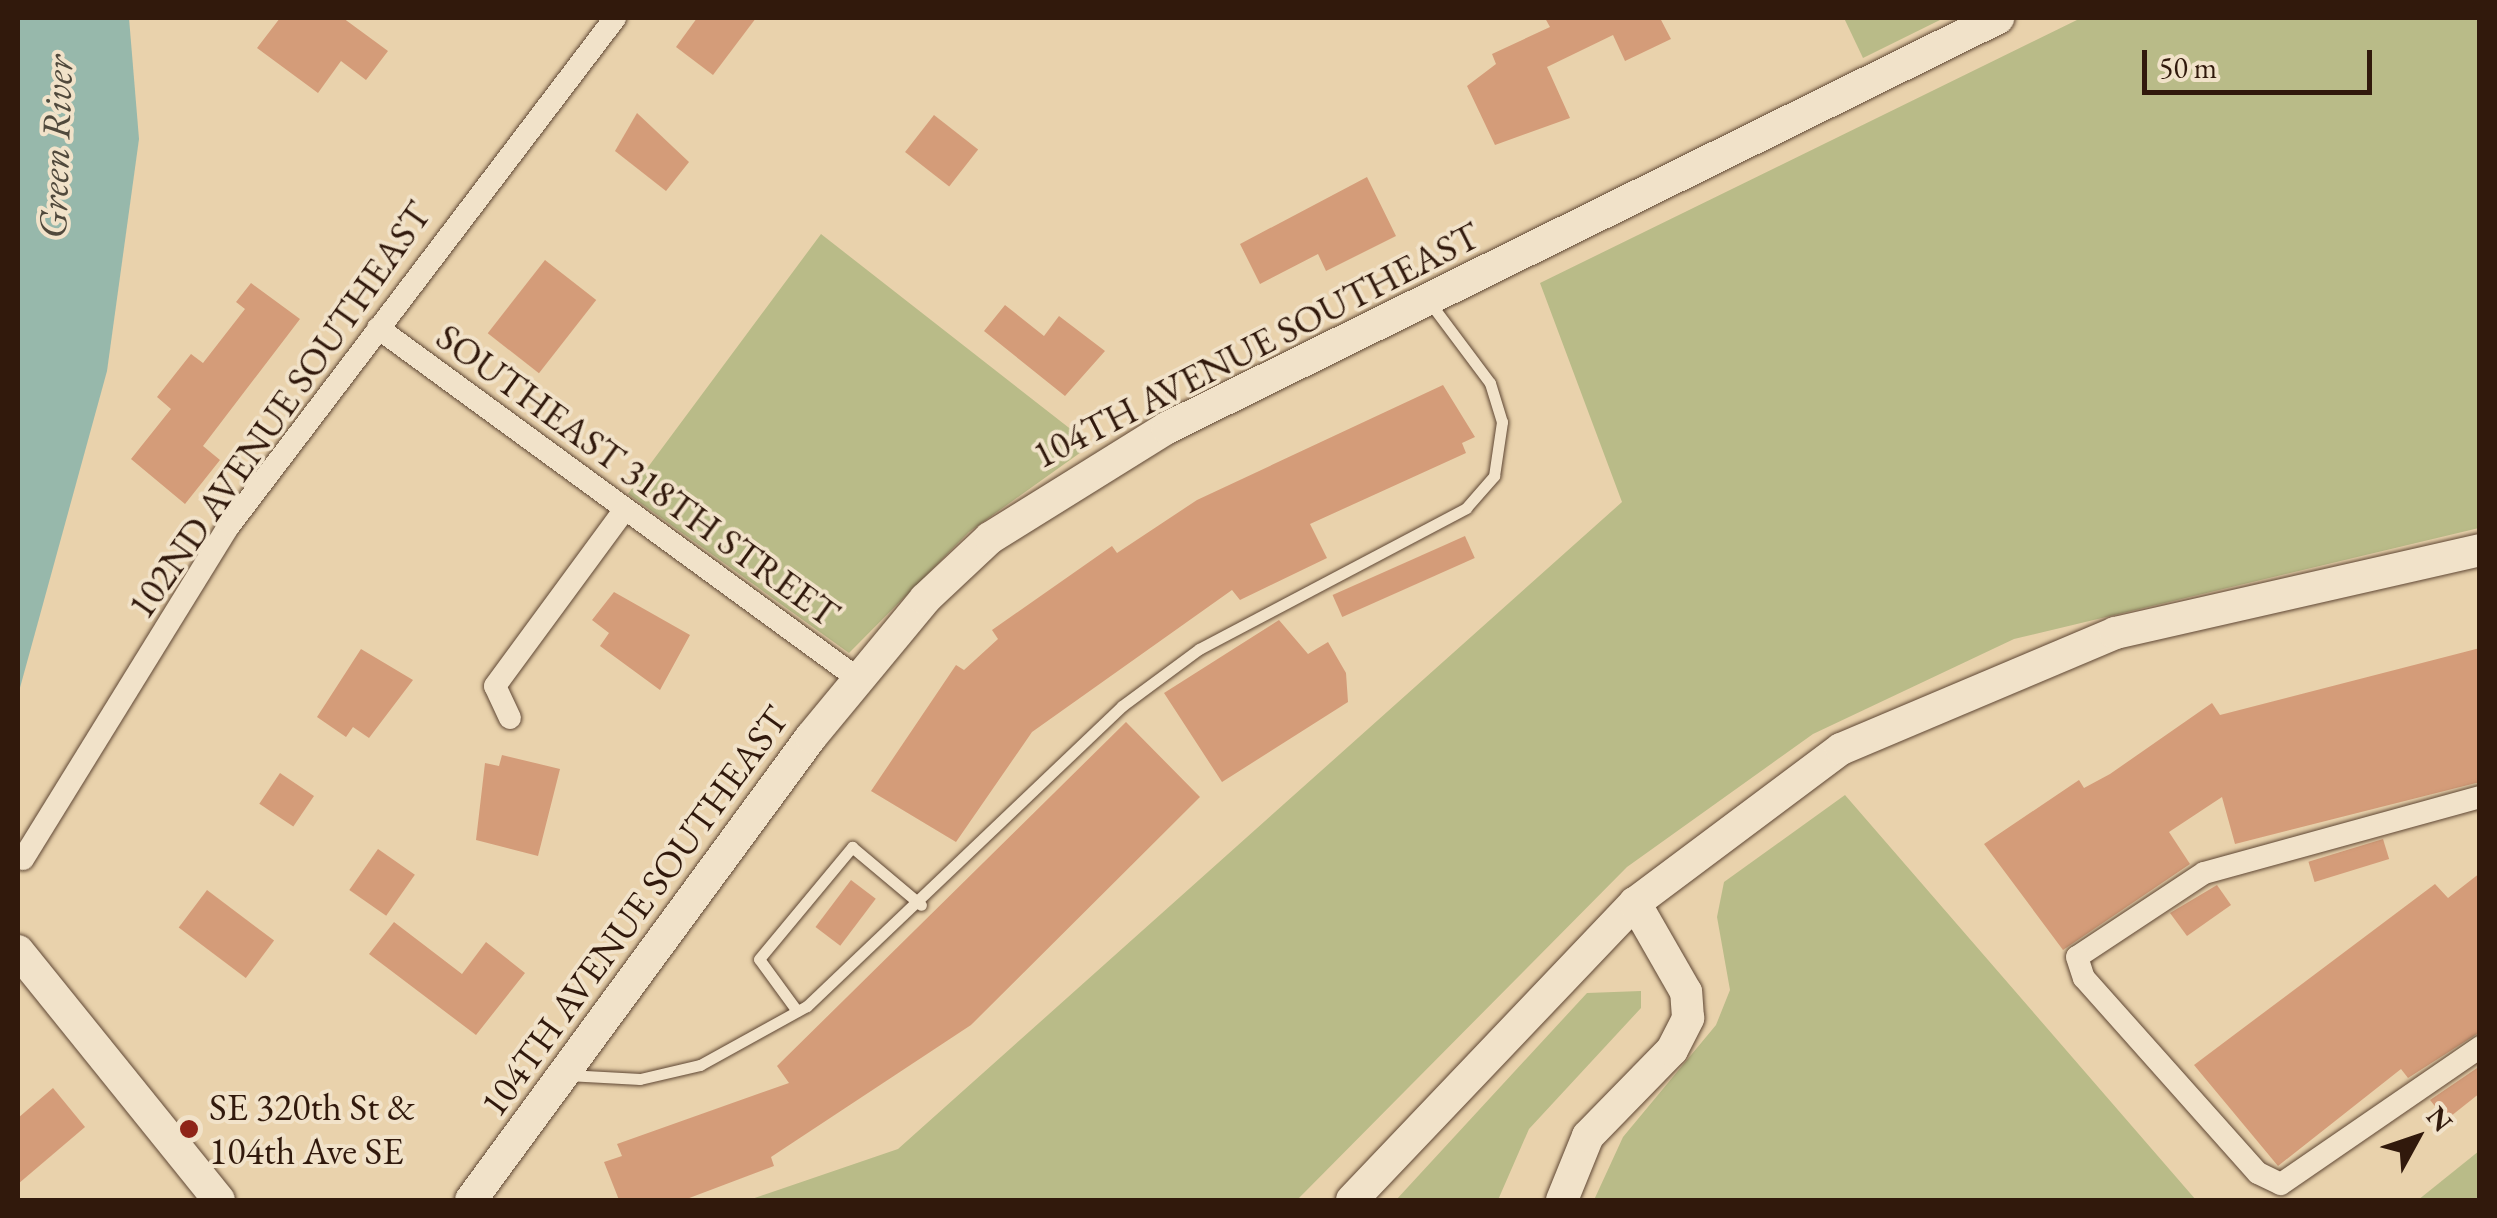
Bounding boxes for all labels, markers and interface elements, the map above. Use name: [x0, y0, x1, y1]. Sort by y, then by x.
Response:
scale bar: [2147, 30, 2377, 92]
text: 50 m: [2159, 48, 2217, 87]
water label: Green River: [28, 54, 82, 240]
street label: 102ND AVENUE SOUTHEAST: [118, 193, 440, 627]
street label: 104TH AVENUE SOUTHEAST: [1025, 212, 1487, 478]
street label: SOUTHEAST 318TH STREET: [428, 314, 848, 636]
street label: 104TH AVENUE SOUTHEAST: [470, 697, 798, 1125]
place label: SE 320th St & 104th Ave SE: [209, 1084, 415, 1174]
north arrow: [2367, 1088, 2467, 1188]
text: N: [2419, 1098, 2461, 1139]
marker: SE 320th St & 104th Ave SE: [178, 1118, 200, 1140]

